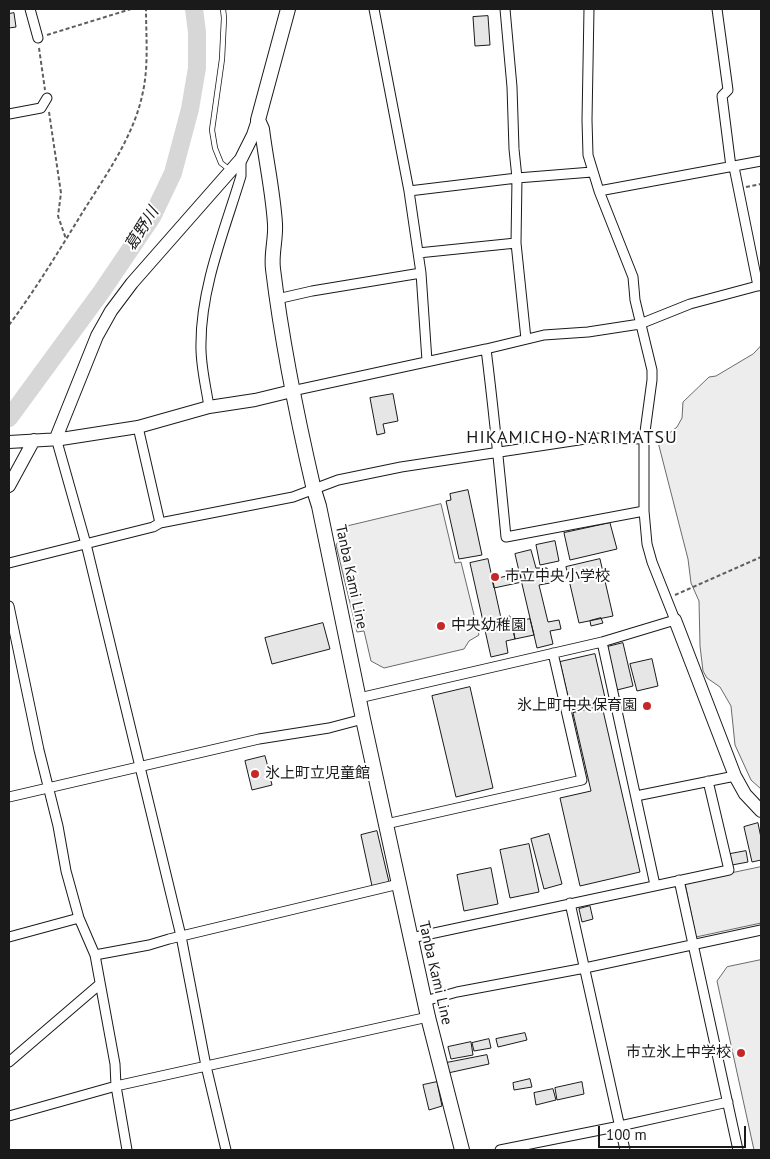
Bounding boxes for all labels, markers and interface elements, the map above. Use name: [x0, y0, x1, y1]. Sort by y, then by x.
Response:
water label: 葛野川: [121, 204, 163, 254]
district label: HIKAMICHO-NARIMATSU: [464, 427, 680, 449]
street label: Tanba Kami Line: [331, 523, 371, 631]
place label: 市立中央小学校: [505, 568, 610, 586]
marker: 市立中央小学校: [489, 571, 501, 583]
place label: 中央幼稚園: [451, 617, 526, 635]
marker: 中央幼稚園: [435, 620, 447, 632]
place label: 氷上町中央保育園: [517, 697, 637, 715]
marker: 氷上町中央保育園: [641, 700, 653, 712]
place label: 氷上町立児童館: [265, 765, 370, 783]
marker: 氷上町立児童館: [249, 768, 261, 780]
street label: Tanba Kami Line: [414, 919, 456, 1027]
place label: 市立氷上中学校: [626, 1044, 731, 1062]
marker: 市立氷上中学校: [735, 1047, 747, 1059]
scale bar: [600, 1116, 748, 1148]
text: 100 m: [606, 1125, 647, 1144]

